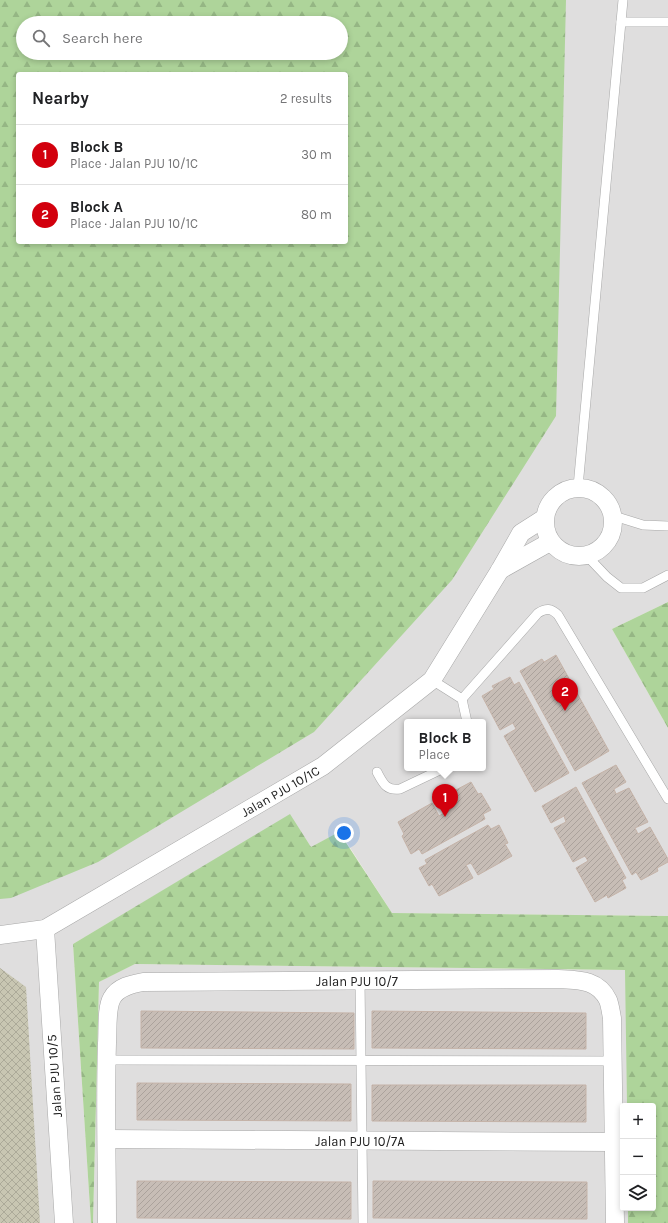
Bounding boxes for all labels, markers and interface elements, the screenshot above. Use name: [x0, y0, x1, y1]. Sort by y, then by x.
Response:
search box: [16, 16, 348, 60]
icon: search: [30, 27, 52, 49]
text: Search here: [62, 29, 143, 47]
text: Nearby: [32, 88, 89, 108]
text: 2 results: [280, 91, 332, 106]
text: Block B: [70, 138, 123, 156]
text: 1: [43, 147, 47, 162]
text: 30 m: [301, 147, 332, 162]
text: Place · Jalan PJU 10/1C: [70, 156, 198, 171]
text: Block A: [70, 198, 123, 216]
text: 2: [41, 207, 49, 222]
text: 80 m: [301, 207, 332, 222]
text: Place · Jalan PJU 10/1C: [70, 216, 198, 231]
pin: 2: [552, 678, 578, 711]
popup: [404, 719, 486, 771]
text: Block B: [418, 729, 472, 747]
text: Place: [418, 747, 450, 762]
street label: Jalan PJU 10/1C: [238, 763, 322, 820]
pin: 1: [432, 784, 458, 817]
your location: [334, 823, 354, 843]
street label: Jalan PJU 10/7: [316, 974, 398, 989]
street label: Jalan PJU 10/5: [44, 1034, 65, 1118]
map controls: [620, 1103, 656, 1211]
button: +: [620, 1103, 656, 1139]
street label: Jalan PJU 10/7A: [315, 1134, 405, 1149]
button: −: [620, 1139, 656, 1175]
button: layers: [620, 1175, 656, 1211]

